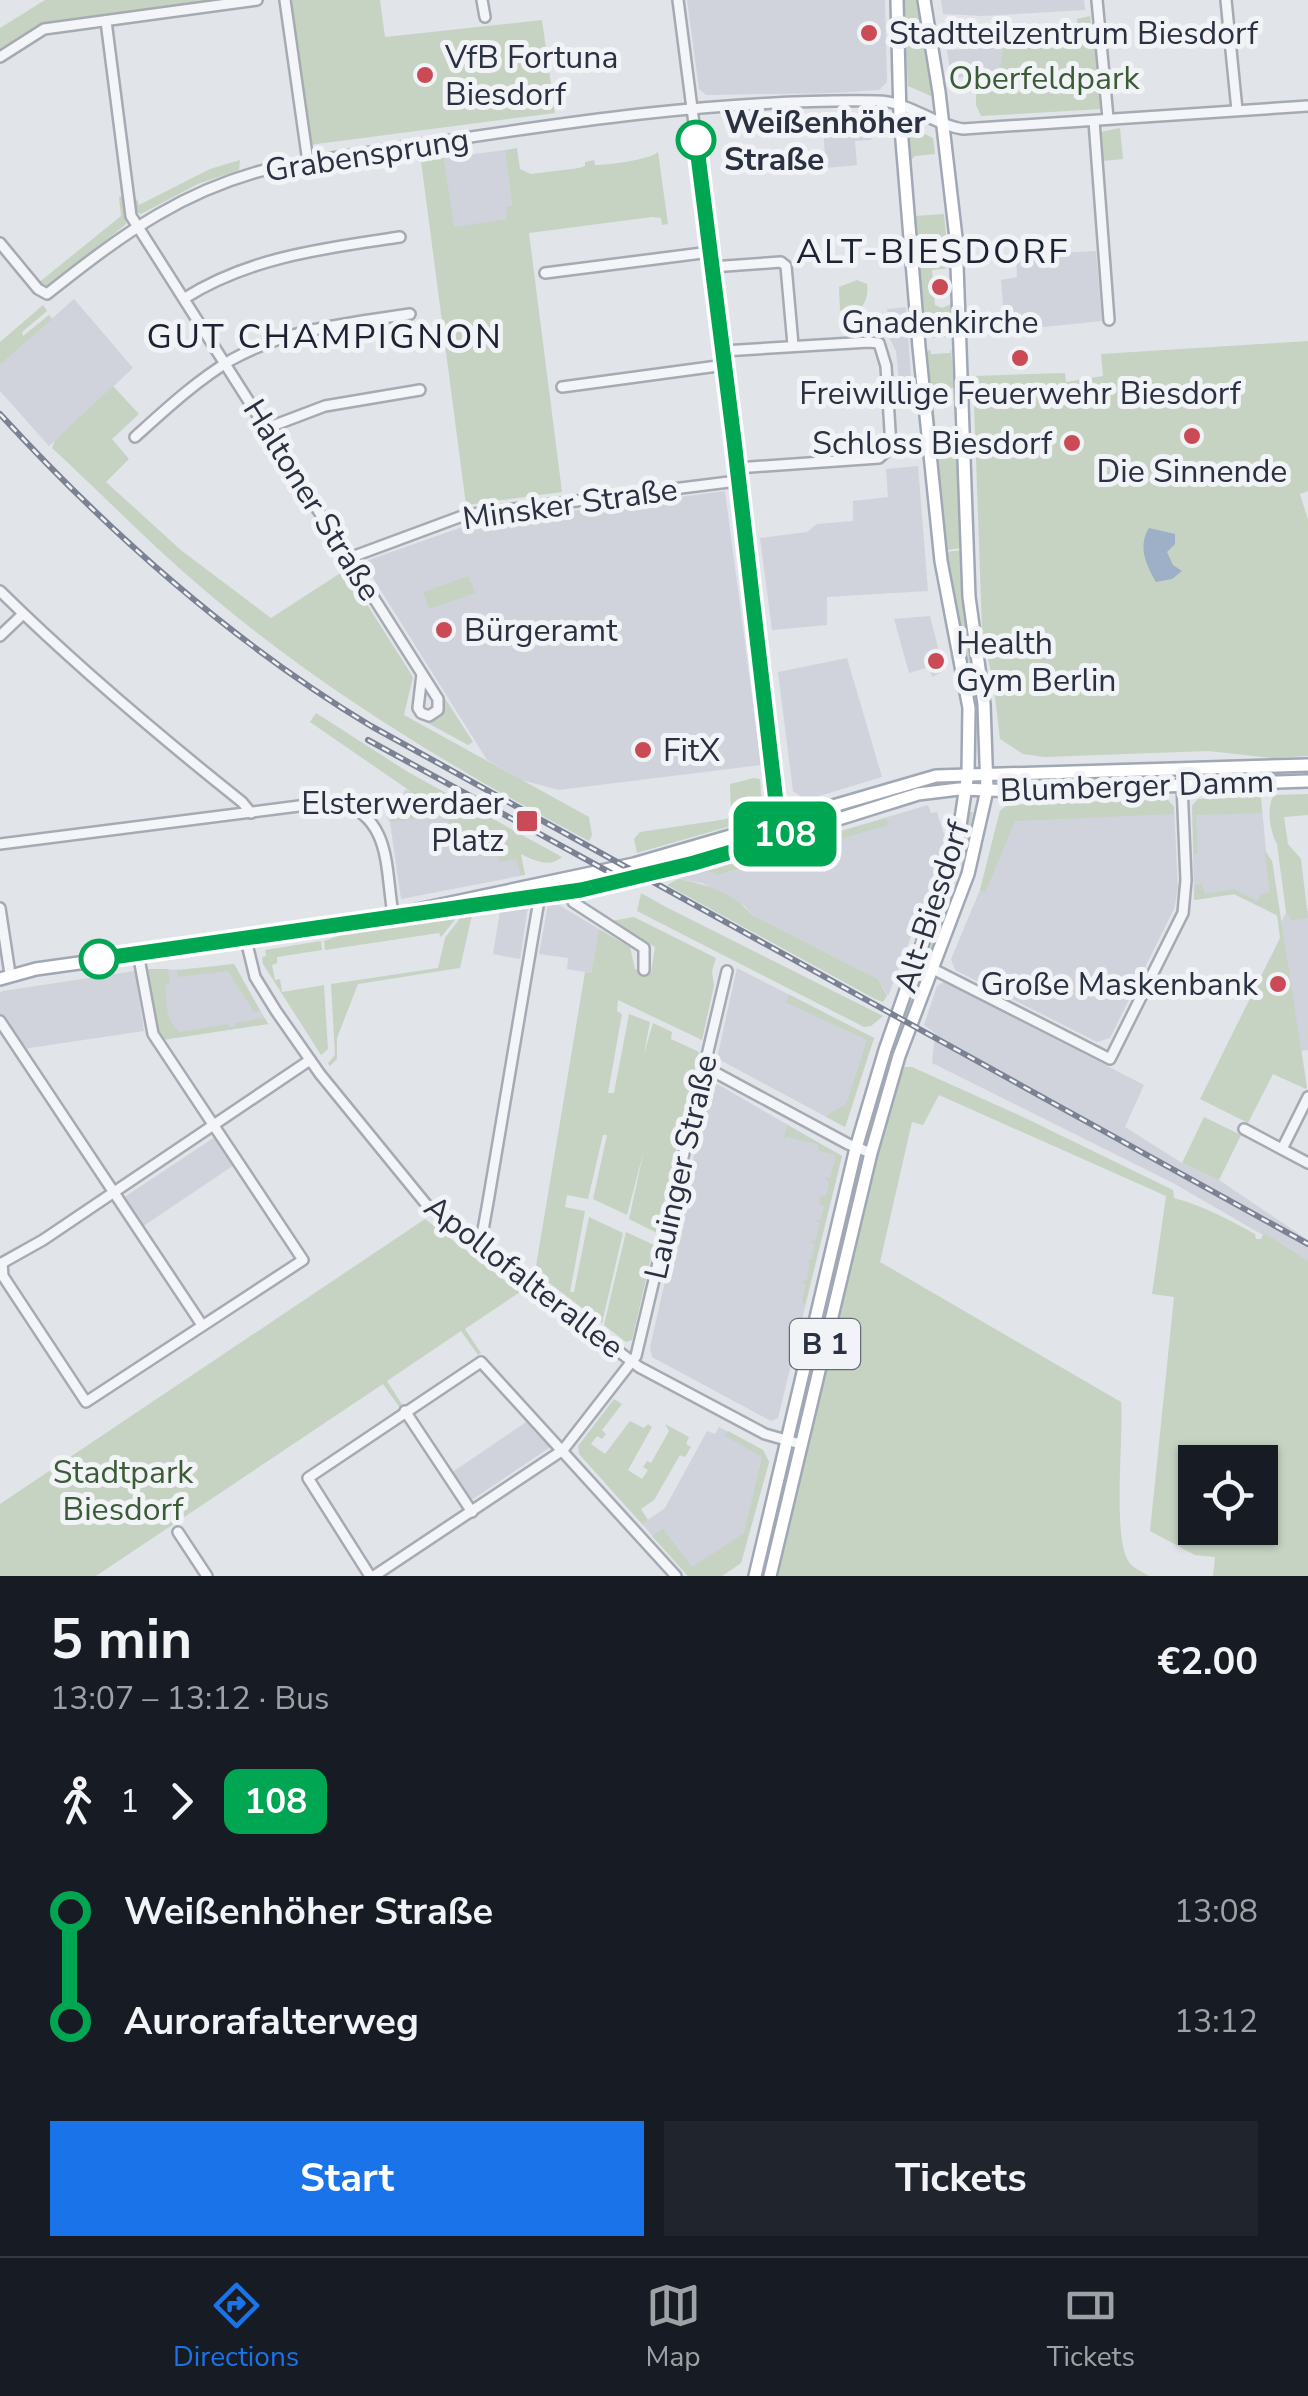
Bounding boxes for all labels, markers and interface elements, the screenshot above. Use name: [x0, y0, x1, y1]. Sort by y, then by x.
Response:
place label: Stadtteilzentrum Biesdorf: [889, 12, 1259, 55]
marker: Stadtteilzentrum Biesdorf: [858, 22, 880, 44]
place label: VfB Fortuna Biesdorf: [444, 36, 618, 116]
park label: Oberfeldpark: [949, 57, 1140, 100]
marker: VfB Fortuna Biesdorf: [414, 64, 436, 86]
place label: Weißenhöher Straße: [724, 101, 926, 181]
street label: Grabensprung: [262, 118, 472, 192]
marker: Weißenhöher Straße: [677, 121, 715, 159]
district label: ALT-BIESDORF: [796, 228, 1070, 275]
marker: Gnadenkirche: [929, 276, 951, 298]
place label: Gnadenkirche: [842, 301, 1038, 344]
district label: GUT CHAMPIGNON: [147, 313, 503, 360]
marker: Freiwillige Feuerwehr Biesdorf: [1009, 347, 1031, 369]
place label: Freiwillige Feuerwehr Biesdorf: [799, 372, 1242, 415]
street label: Haltoner Straße: [233, 391, 391, 609]
place label: Schloss Biesdorf: [812, 422, 1053, 465]
marker: Die Sinnende: [1181, 425, 1203, 447]
marker: Schloss Biesdorf: [1061, 432, 1083, 454]
place label: Die Sinnende: [1097, 450, 1287, 493]
street label: Minsker Straße: [460, 468, 680, 540]
place label: Bürgeramt: [464, 609, 618, 652]
marker: Bürgeramt: [433, 619, 455, 641]
place label: Health Gym Berlin: [956, 622, 1116, 702]
marker: Health Gym Berlin: [925, 650, 947, 672]
place label: FitX: [663, 729, 720, 772]
marker: FitX: [632, 739, 654, 761]
street label: Blumberger Damm: [999, 760, 1275, 812]
place label: Elsterwerdaer Platz: [301, 782, 505, 862]
line badge: 108: [728, 802, 842, 866]
marker: Elsterwerdaer Platz: [514, 808, 540, 834]
text: 108: [753, 811, 817, 858]
street label: Alt-Biesdorf: [884, 815, 980, 998]
unlabelled marker: [80, 940, 118, 978]
place label: Große Maskenbank: [980, 963, 1259, 1006]
marker: Große Maskenbank: [1267, 973, 1289, 995]
street label: Lauinger Straße: [634, 1051, 728, 1283]
street label: Apollofalterallee: [415, 1186, 633, 1368]
road number: B 1: [790, 1319, 860, 1369]
map controls: [1178, 1445, 1278, 1545]
button: locate: [1178, 1445, 1278, 1545]
park label: Stadtpark Biesdorf: [53, 1451, 194, 1531]
text: 5 min: [50, 1602, 192, 1677]
text: €2.00: [1157, 1636, 1258, 1687]
text: 13:07 – 13:12 · Bus: [50, 1677, 329, 1720]
icon: walk: [50, 1774, 105, 1829]
icon: forward: [154, 1774, 209, 1829]
text: 108: [244, 1778, 307, 1825]
text: 1: [120, 1780, 139, 1823]
text: Weißenhöher Straße: [124, 1886, 493, 1937]
text: 13:08: [1174, 1890, 1258, 1933]
text: Aurorafalterweg: [124, 1996, 419, 2047]
text: 13:12: [1174, 2000, 1258, 2043]
button: Start: [50, 2121, 644, 2236]
button: Tickets: [664, 2121, 1258, 2236]
tab: Directions: [173, 2278, 299, 2376]
tab: Map: [645, 2278, 701, 2376]
tab: Tickets: [1047, 2278, 1135, 2376]

